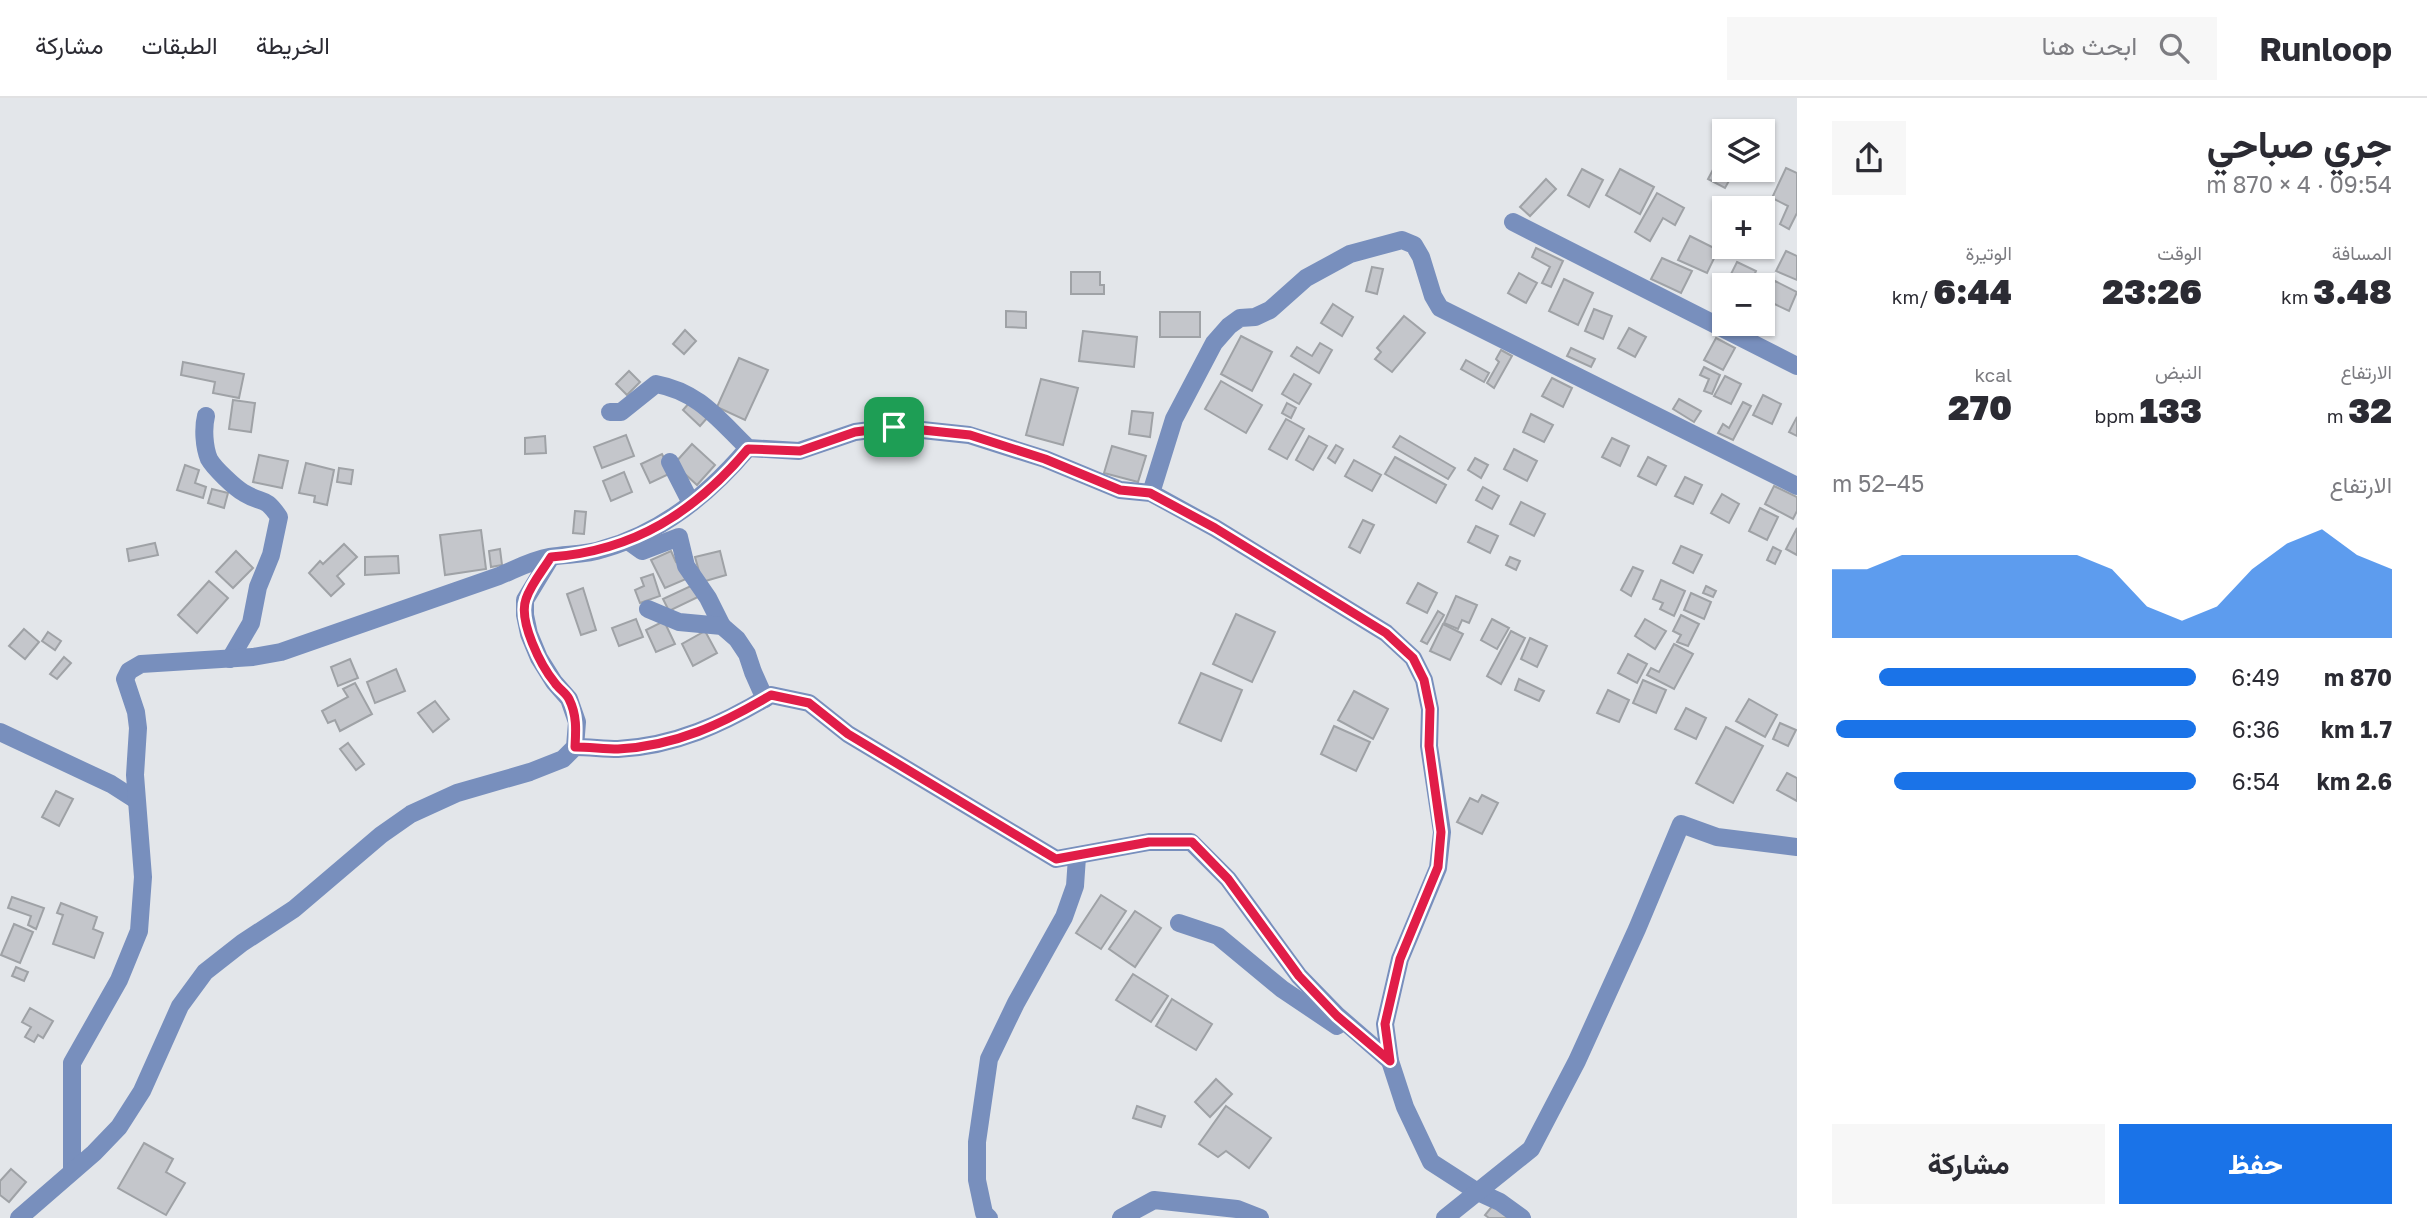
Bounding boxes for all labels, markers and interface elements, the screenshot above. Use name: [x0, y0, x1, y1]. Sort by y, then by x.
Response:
search box: [1727, 17, 2217, 80]
icon: search: [2155, 29, 2193, 67]
text: Runloop: [2259, 29, 2392, 68]
text: مشاركة: [35, 30, 103, 59]
text: الطبقات: [141, 30, 218, 59]
text: الخريطة: [256, 30, 330, 59]
text: ابحث هنا: [2041, 30, 2137, 61]
map controls: [1712, 119, 1775, 336]
button: layers: [1712, 119, 1775, 182]
button: share: [1832, 121, 1906, 195]
text: جري صباحي: [2207, 121, 2392, 166]
text: 09:54 · 4 × 870 m: [2206, 170, 2392, 198]
button: +: [1712, 196, 1775, 259]
text: الوتيرة: [1966, 241, 2012, 264]
text: الوقت: [2157, 241, 2202, 264]
text: المسافة: [2332, 241, 2392, 264]
text: 6:44: [1933, 270, 2012, 312]
text: 23:26: [2102, 270, 2202, 312]
text: 3.48: [2313, 270, 2392, 312]
button: −: [1712, 273, 1775, 336]
text: /km: [1892, 285, 1933, 308]
text: km: [2281, 285, 2313, 308]
text: النبض: [2155, 360, 2202, 383]
text: الارتفاع: [2340, 360, 2392, 383]
text: kcal: [1974, 363, 2012, 386]
text: 270: [1948, 386, 2012, 428]
text: 133: [2139, 389, 2202, 431]
text: 32: [2348, 389, 2392, 431]
pin: [864, 397, 924, 457]
text: bpm: [2094, 404, 2139, 427]
text: m: [2327, 404, 2348, 427]
icon: arrive: [875, 408, 913, 446]
text: 45–52 m: [1832, 469, 1924, 497]
text: الارتفاع: [2330, 470, 2392, 498]
text: 6:49: [2231, 663, 2280, 691]
text: 870 m: [2324, 663, 2392, 691]
text: 6:36: [2232, 715, 2280, 743]
text: 1.7 km: [2321, 715, 2392, 743]
text: 6:54: [2232, 767, 2280, 795]
text: 2.6 km: [2317, 767, 2392, 795]
button: مشاركة: [1832, 1124, 2105, 1204]
button: حفظ: [2119, 1124, 2392, 1204]

